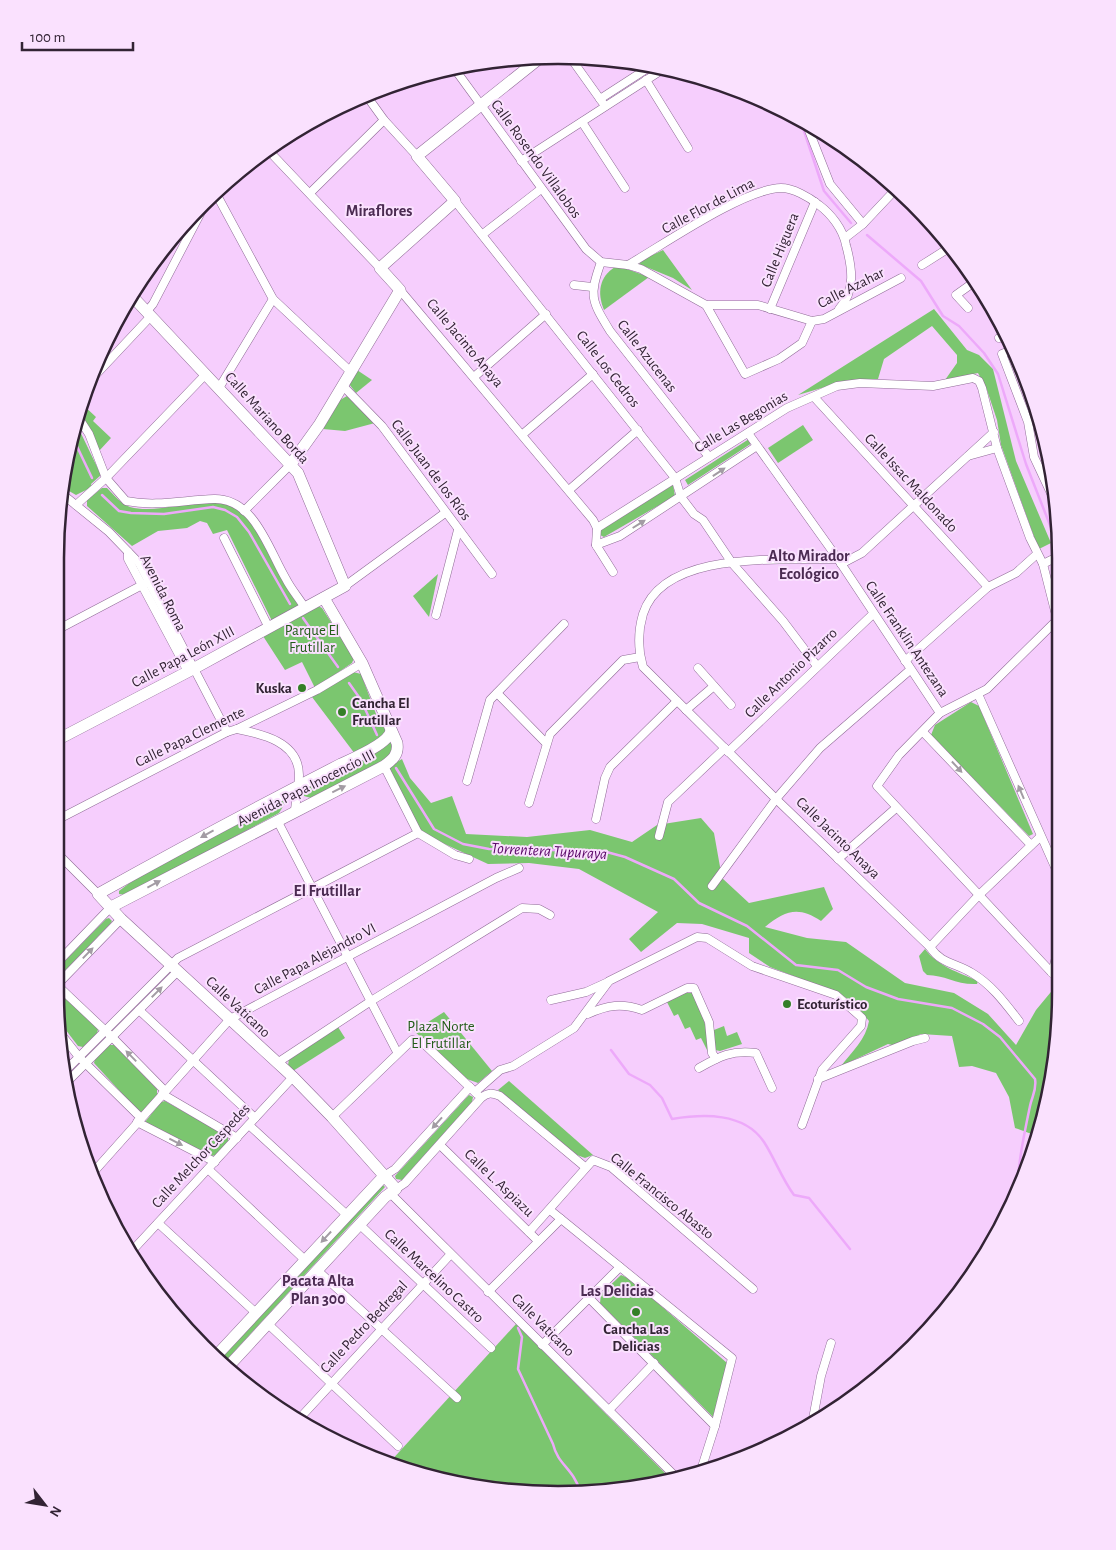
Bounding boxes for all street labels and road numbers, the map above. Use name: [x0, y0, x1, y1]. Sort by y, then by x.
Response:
street label: Calle Rosendo Villalobos: [488, 97, 584, 221]
street label: Calle Flor de Lima: [659, 175, 757, 237]
street label: Calle Higuera: [758, 211, 802, 289]
street label: Calle Azahar: [815, 265, 887, 311]
street label: Calle Jacinto Anaya: [424, 296, 506, 390]
street label: Calle Azucenas: [614, 317, 680, 395]
street label: Calle Los Cedros: [573, 328, 643, 410]
street label: Calle Mariano Borda: [222, 369, 312, 467]
street label: Calle Las Begonias: [692, 388, 790, 456]
street label: Calle Juan de los Ríos: [388, 417, 474, 523]
street label: Calle Issac Maldonado: [862, 431, 960, 535]
street label: Avenida Roma: [137, 552, 189, 634]
street label: Calle Franklin Antezana: [863, 578, 951, 700]
street label: Calle Papa León XIII: [129, 624, 237, 690]
street label: Calle Antonio Pizarro: [742, 625, 840, 721]
street label: Calle Papa Clemente: [133, 704, 247, 770]
street label: Avenida Papa Inocencio III: [235, 747, 377, 829]
street label: Calle Jacinto Anaya: [793, 794, 883, 882]
street label: Calle Papa Alejandro VI: [252, 921, 378, 997]
street label: Calle Vaticano: [203, 974, 273, 1040]
street label: Calle Melchor Cespedes: [149, 1101, 253, 1211]
street label: Calle L. Aspiazu: [461, 1146, 537, 1220]
street label: Calle Francisco Abasto: [608, 1150, 716, 1242]
street label: Calle Marcelino Castro: [381, 1226, 487, 1326]
street label: Calle Pedro Bedregal: [318, 1278, 410, 1376]
street label: Calle Vaticano: [509, 1291, 577, 1359]

